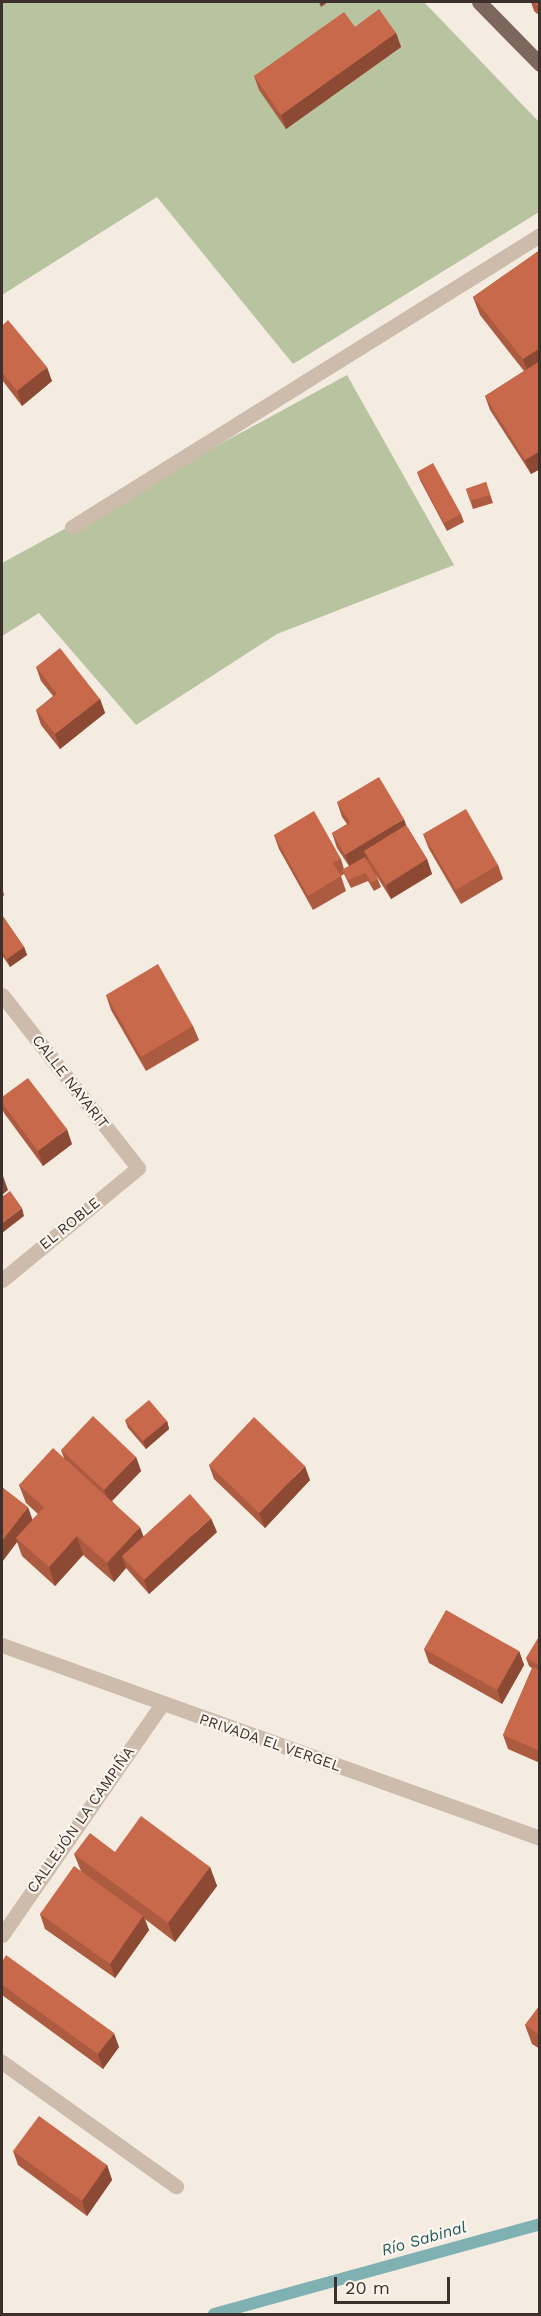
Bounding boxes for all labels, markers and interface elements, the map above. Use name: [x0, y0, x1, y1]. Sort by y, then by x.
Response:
street label: CALLE NAYARIT: [28, 1032, 112, 1132]
street label: EL ROBLE: [36, 1194, 104, 1254]
street label: PRIVADA EL VERGEL: [196, 1710, 344, 1776]
street label: CALLEJÓN LA CAMPIÑA: [23, 1743, 139, 1897]
water label: Río Sabinal: [379, 2218, 469, 2260]
scale bar: [337, 2265, 452, 2303]
text: 20 m: [345, 2277, 390, 2298]

